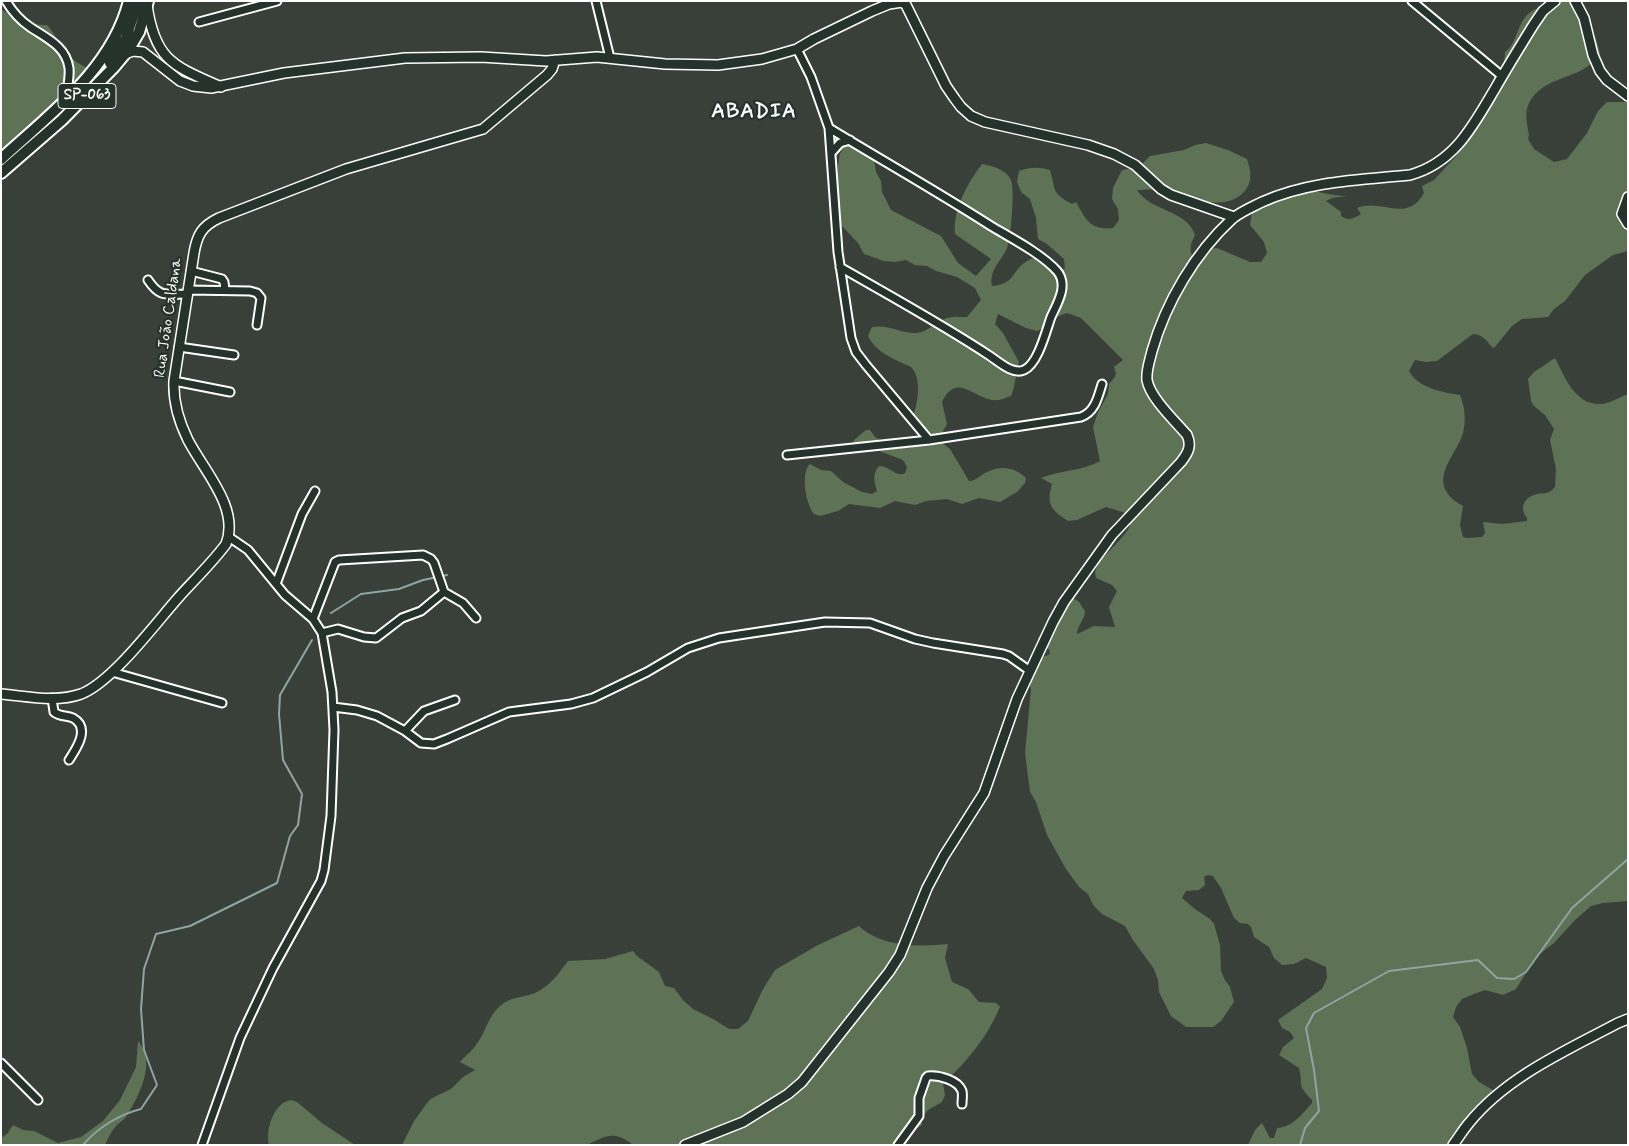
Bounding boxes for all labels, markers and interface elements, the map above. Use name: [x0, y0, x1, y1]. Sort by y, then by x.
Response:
road number: SP-063: [58, 84, 116, 108]
district label: ABADIA: [713, 100, 795, 126]
street label: Rua João Caldana: [151, 257, 187, 379]

